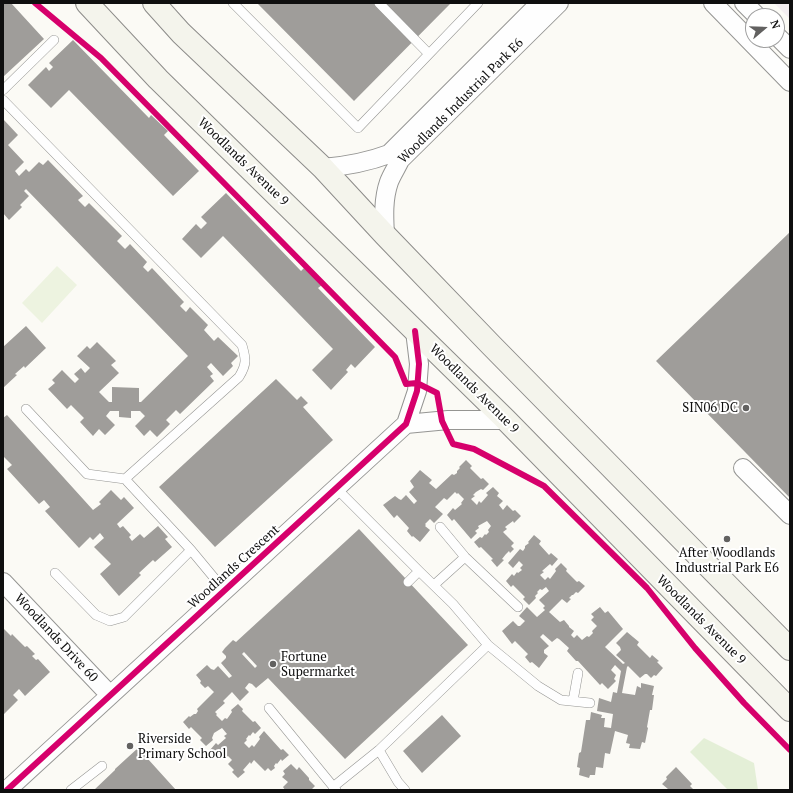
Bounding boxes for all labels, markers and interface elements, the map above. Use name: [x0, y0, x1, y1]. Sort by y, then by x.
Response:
north arrow: [745, 8, 785, 48]
text: N: [767, 18, 783, 31]
street label: Woodlands Industrial Park E6: [395, 35, 527, 167]
street label: Woodlands Avenue 9: [195, 115, 291, 209]
street label: Woodlands Avenue 9: [426, 341, 522, 437]
place label: SIN06 DC: [682, 400, 738, 416]
marker: SIN06 DC: [741, 403, 751, 413]
street label: Woodlands Crescent: [185, 522, 283, 612]
marker: After Woodlands Industrial Park E6: [722, 534, 732, 544]
place label: After Woodlands Industrial Park E6: [675, 545, 779, 576]
street label: Woodlands Avenue 9: [653, 572, 749, 668]
street label: Woodlands Drive 60: [11, 591, 101, 685]
place label: Fortune Supermarket: [281, 649, 355, 680]
marker: Fortune Supermarket: [268, 659, 278, 669]
place label: Riverside Primary School: [138, 731, 226, 762]
marker: Riverside Primary School: [125, 741, 135, 751]

